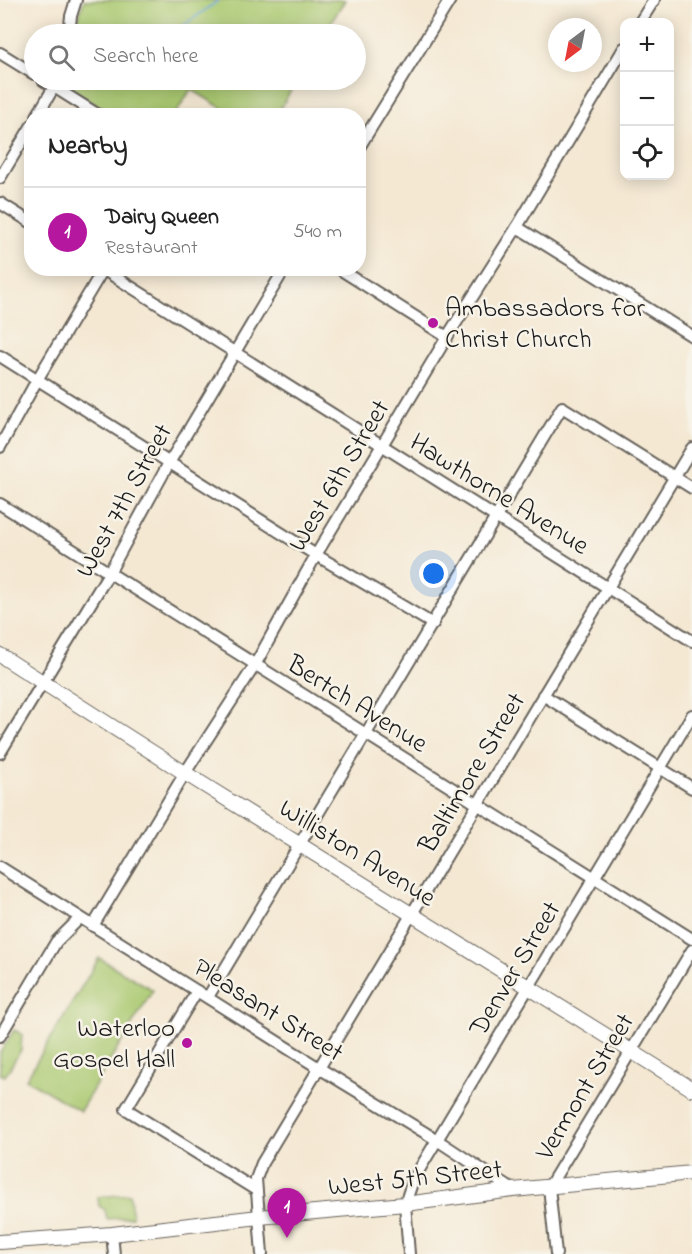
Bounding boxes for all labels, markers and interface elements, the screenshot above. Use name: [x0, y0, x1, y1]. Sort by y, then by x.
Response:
north arrow: [548, 18, 602, 72]
map controls: [620, 18, 674, 180]
button: +: [620, 18, 674, 72]
search box: [24, 24, 366, 90]
icon: search: [45, 41, 78, 74]
text: Search here: [93, 41, 198, 73]
button: −: [620, 72, 674, 126]
button: locate: [620, 126, 674, 180]
text: Nearby: [48, 128, 127, 166]
text: Dairy Queen: [105, 202, 219, 234]
text: 1: [64, 218, 71, 247]
text: 540 m: [293, 218, 342, 247]
text: Restaurant: [105, 234, 198, 263]
place label: Ambassadors for Christ Church: [445, 290, 646, 360]
marker: Ambassadors for Christ Church: [426, 316, 440, 330]
street label: West 6th Street: [279, 393, 401, 560]
street label: West 7th Street: [67, 417, 184, 585]
street label: Hawthorne Avenue: [401, 424, 597, 566]
your location: [419, 559, 448, 588]
street label: Bertch Avenue: [278, 646, 436, 765]
street label: Baltimore Street: [409, 685, 537, 862]
street label: Williston Avenue: [271, 790, 444, 918]
street label: Denver Street: [460, 894, 572, 1045]
street label: Pleasant Street: [185, 949, 350, 1073]
street label: Vermont Street: [526, 1006, 645, 1169]
place label: Waterloo Gospel Hall: [53, 1010, 175, 1080]
marker: Waterloo Gospel Hall: [180, 1036, 194, 1050]
street label: West 5th Street: [326, 1151, 504, 1208]
pin: 1: [268, 1188, 306, 1238]

